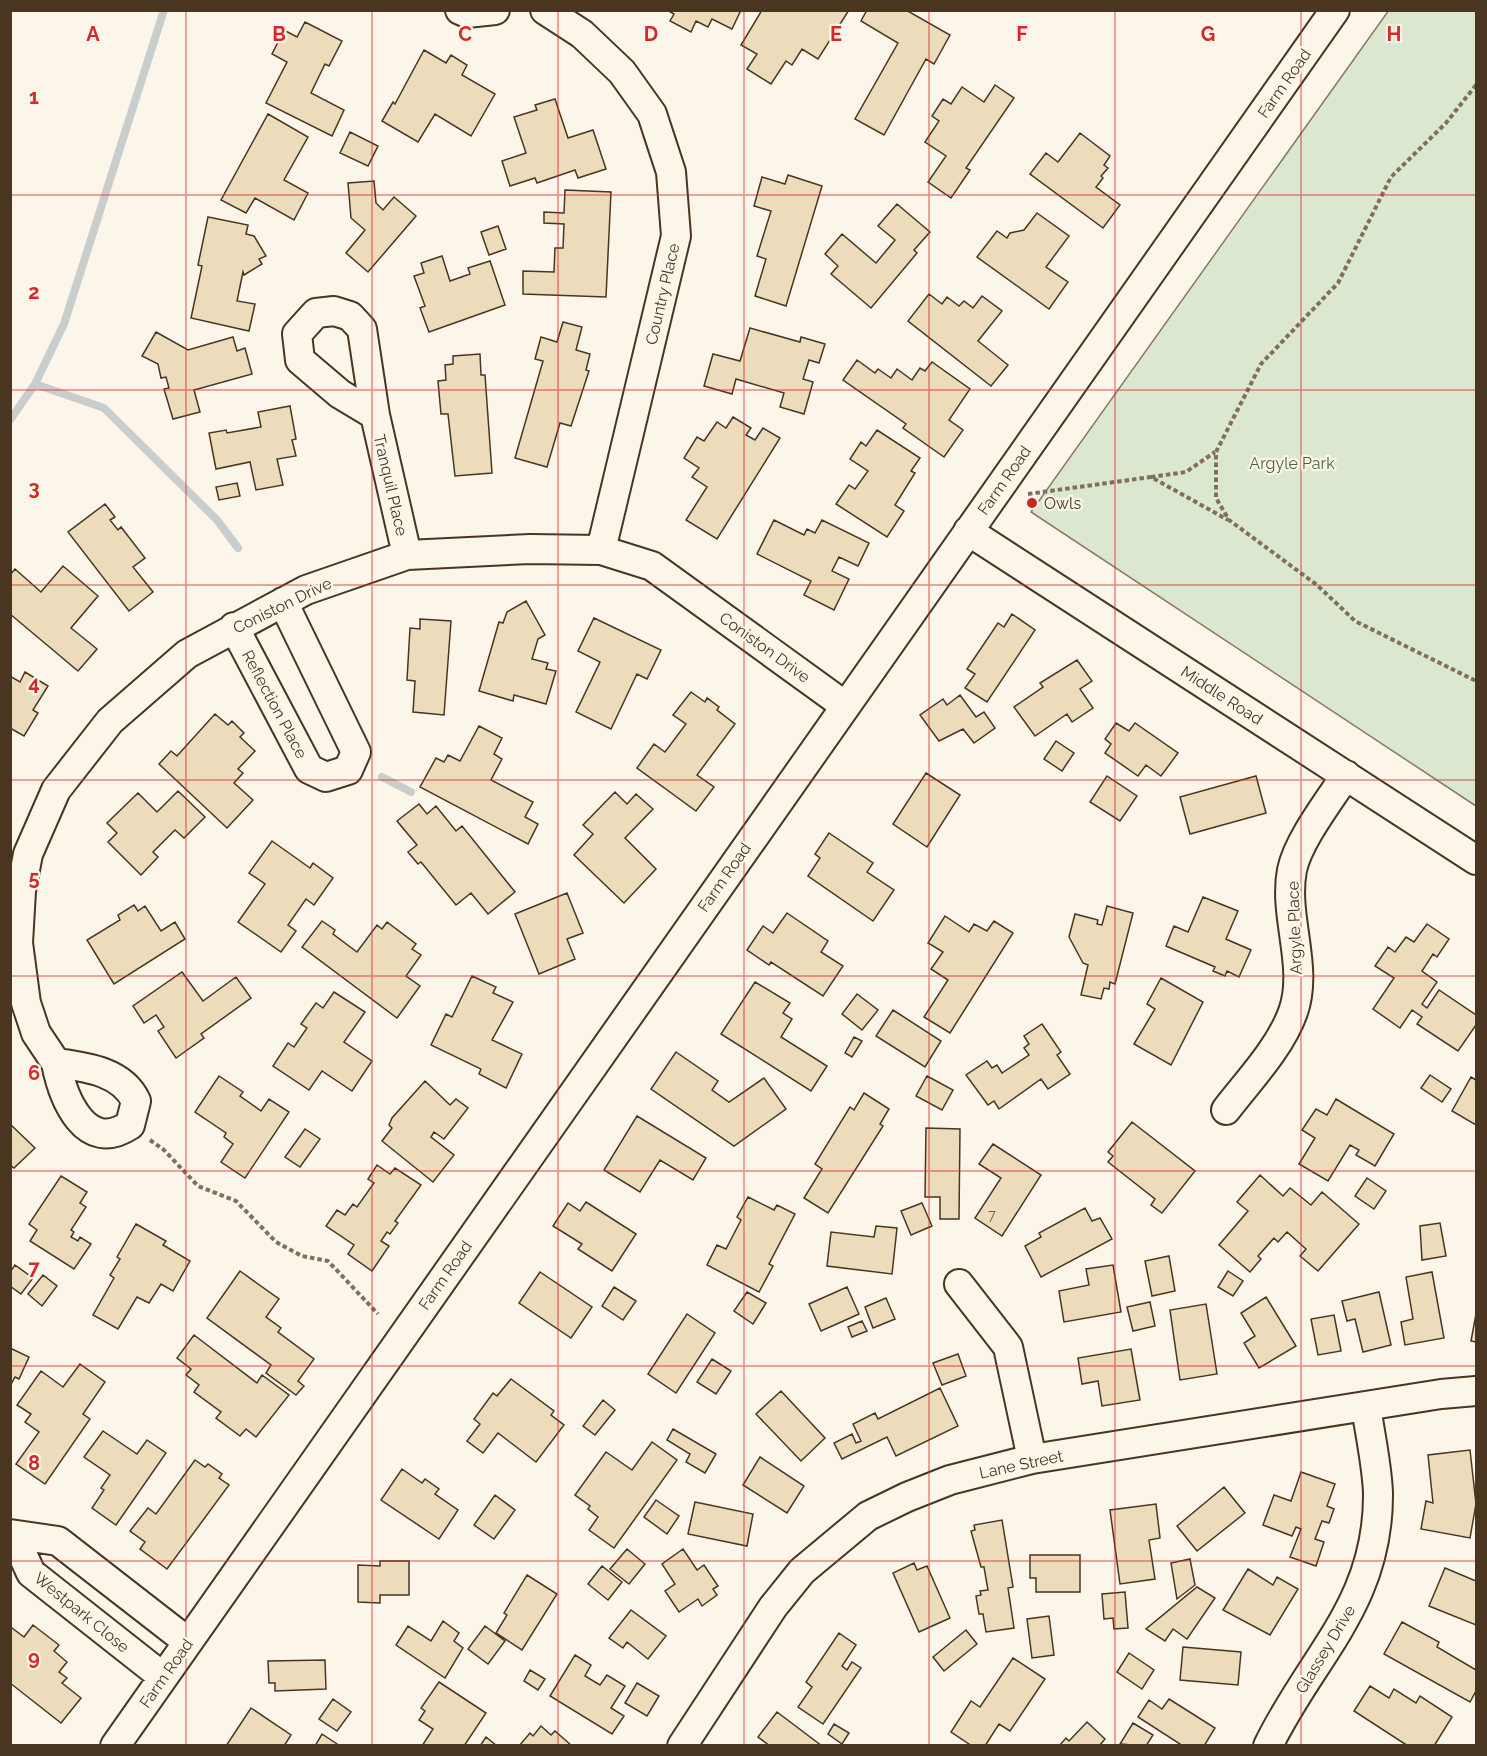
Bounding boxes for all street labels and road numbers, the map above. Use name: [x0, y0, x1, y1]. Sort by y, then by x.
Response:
street label: Farm Road: [1254, 45, 1315, 121]
street label: Country Place: [642, 241, 683, 347]
street label: Tranquil Place: [370, 432, 411, 538]
street label: Farm Road: [974, 442, 1035, 518]
street label: Coniston Drive: [230, 573, 335, 638]
street label: Coniston Drive: [716, 608, 814, 687]
street label: Reflection Place: [238, 647, 311, 762]
street label: Middle Road: [1177, 662, 1266, 729]
street label: Farm Road: [694, 839, 755, 915]
street label: Argyle Place: [1283, 881, 1306, 975]
street label: Farm Road: [415, 1237, 476, 1313]
street label: Lane Street: [977, 1446, 1065, 1483]
street label: Westpark Close: [30, 1568, 133, 1657]
street label: Glassey Drive: [1292, 1602, 1359, 1697]
street label: Farm Road: [136, 1635, 197, 1711]

